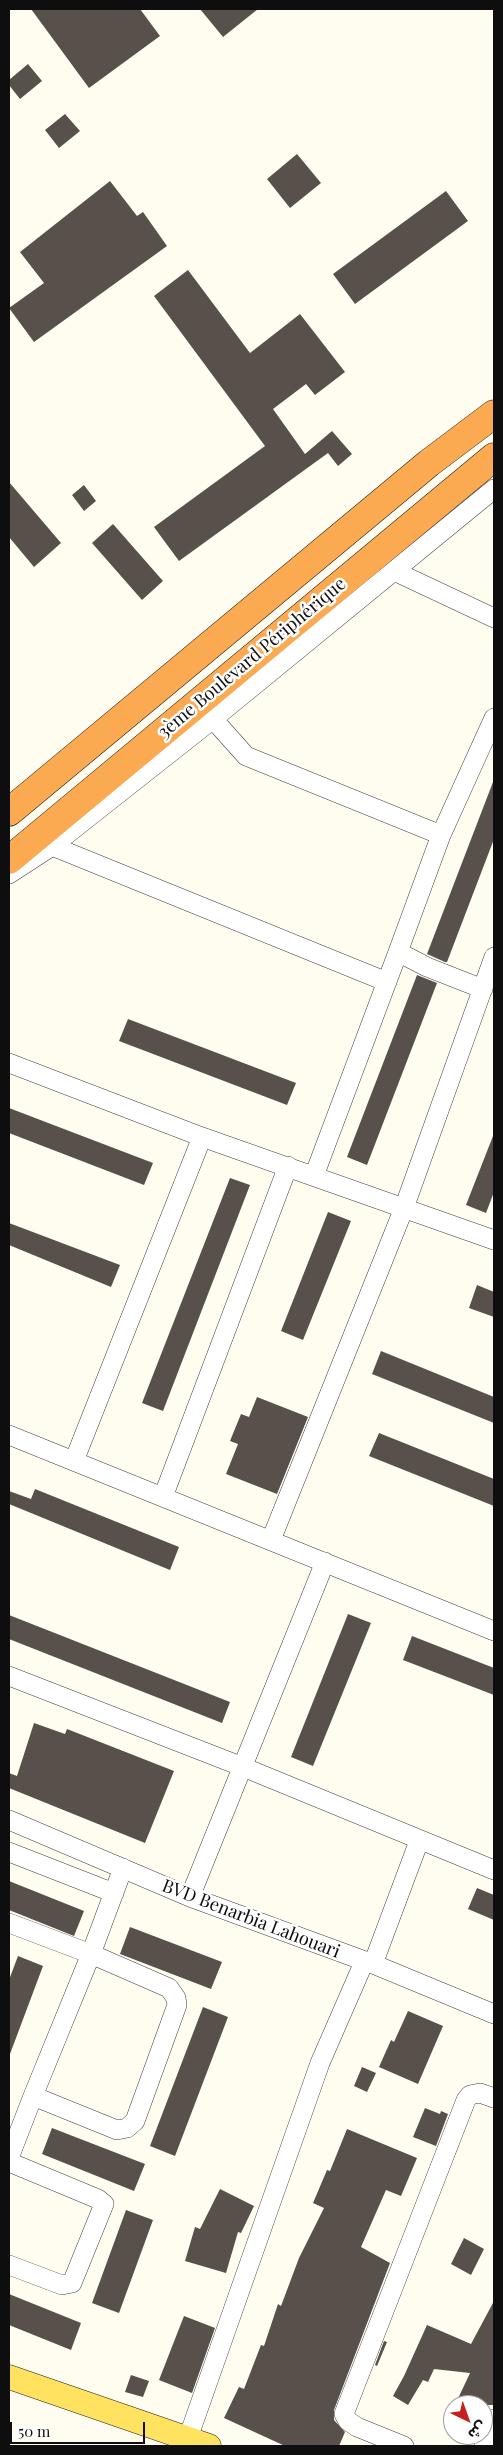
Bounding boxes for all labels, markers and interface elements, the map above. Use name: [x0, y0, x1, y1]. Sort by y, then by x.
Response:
street label: 3ème Boulevard Périphérique: [154, 573, 350, 743]
street label: BVD Benarbia Lahouari: [159, 1875, 343, 1963]
north arrow: [443, 2395, 493, 2445]
scale bar: [12, 2412, 148, 2444]
text: ش: [464, 2417, 491, 2444]
text: 50 m: [18, 2421, 50, 2441]

